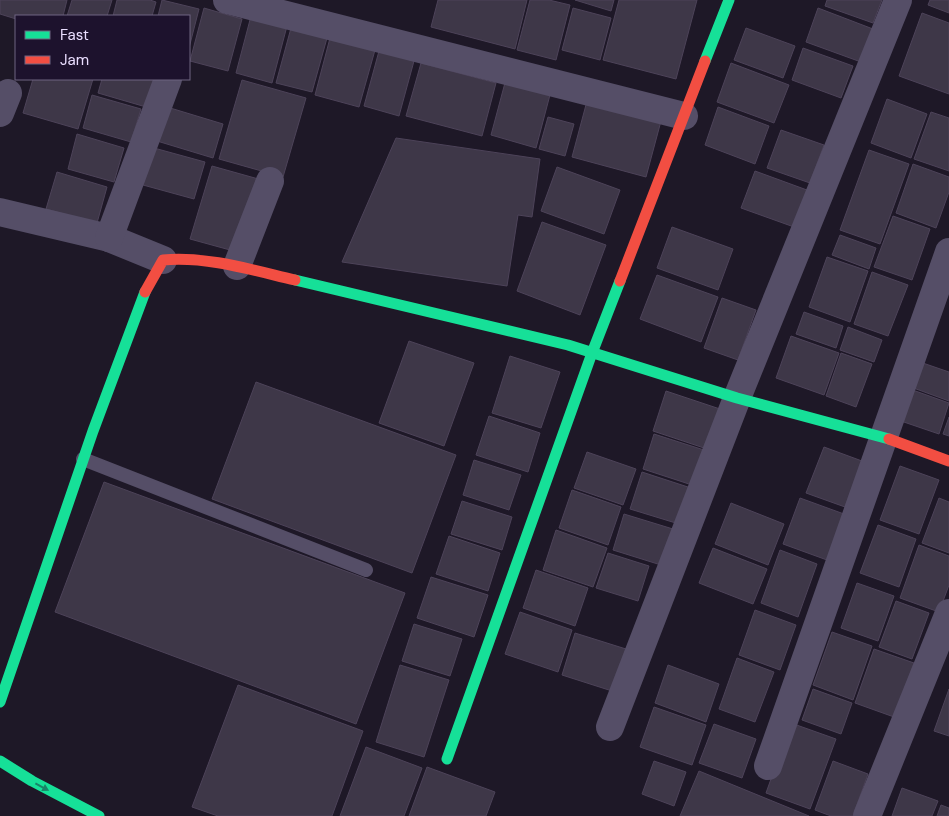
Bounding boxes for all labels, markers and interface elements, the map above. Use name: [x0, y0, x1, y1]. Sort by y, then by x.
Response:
legend: [15, 15, 190, 80]
text: Fast: [60, 25, 89, 45]
text: Jam: [60, 50, 89, 70]
one-way arrow: [35, 782, 48, 791]

